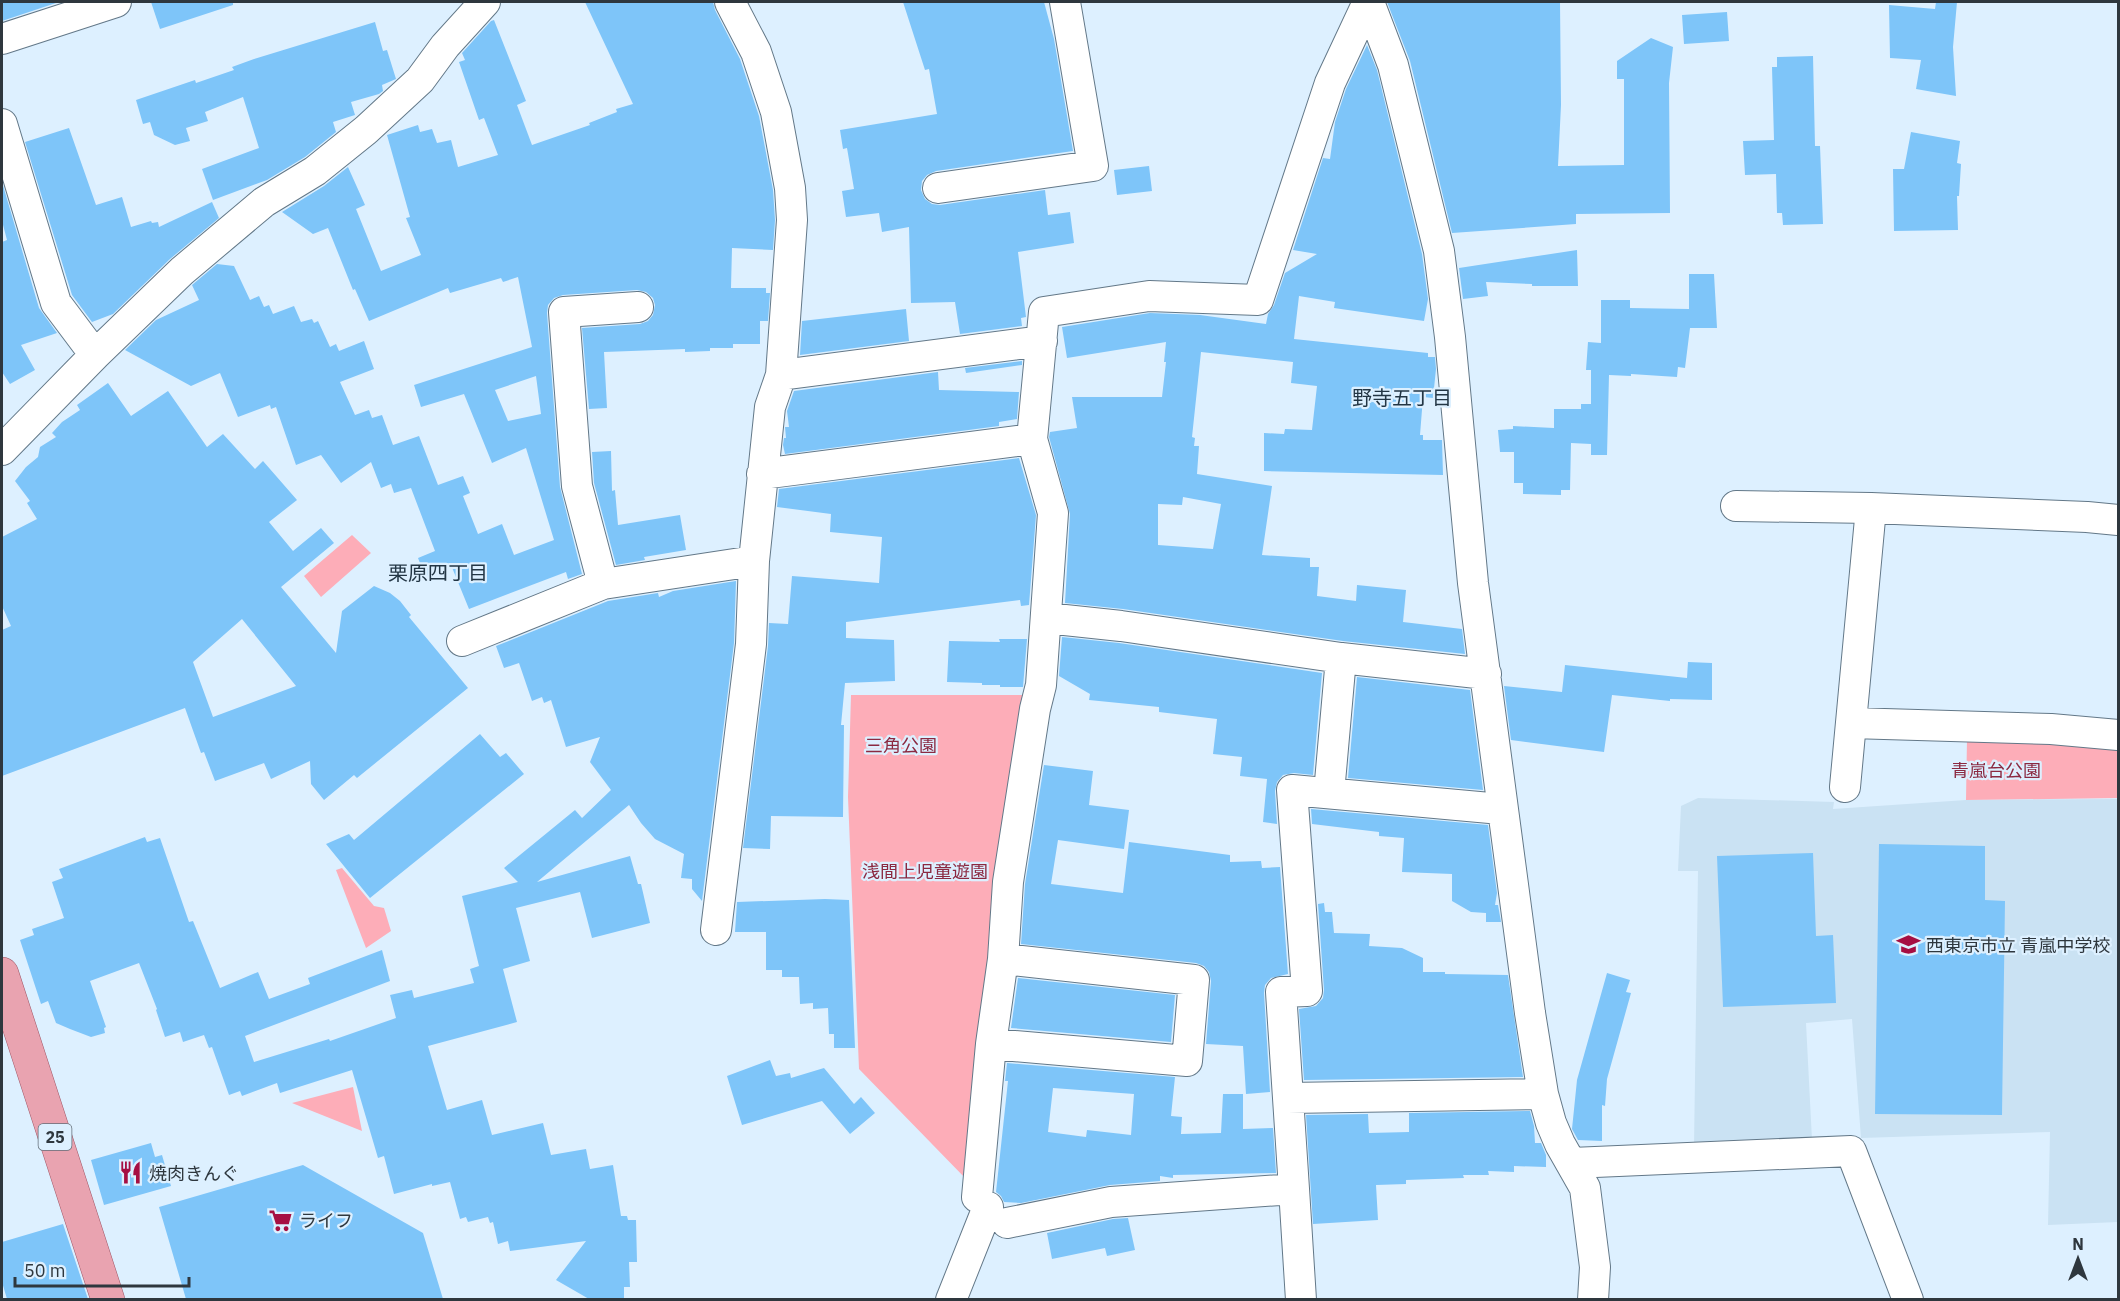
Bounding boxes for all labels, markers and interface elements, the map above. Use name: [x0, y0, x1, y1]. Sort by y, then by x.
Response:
district label: 野寺五丁目: [1352, 384, 1452, 411]
district label: 栗原四丁目: [388, 559, 488, 586]
park label: 三角公園: [865, 734, 937, 757]
park label: 青嵐台公園: [1951, 759, 2041, 782]
park label: 浅間上児童遊園: [862, 860, 988, 883]
school or university icon: 西東京市立 青嵐中学校: [1895, 932, 1921, 958]
place label: 西東京市立 青嵐中学校: [1926, 934, 2110, 957]
road number: 25: [38, 1124, 72, 1150]
restaurant icon: 焼肉きんぐ: [118, 1160, 144, 1186]
place label: 焼肉きんぐ: [149, 1162, 239, 1185]
supermarket icon: ライフ: [268, 1207, 294, 1233]
place label: ライフ: [299, 1209, 353, 1232]
north arrow: [2048, 1229, 2108, 1289]
text: N: [2072, 1234, 2084, 1254]
scale bar: [15, 1250, 189, 1288]
text: 50 m: [24, 1259, 66, 1282]

